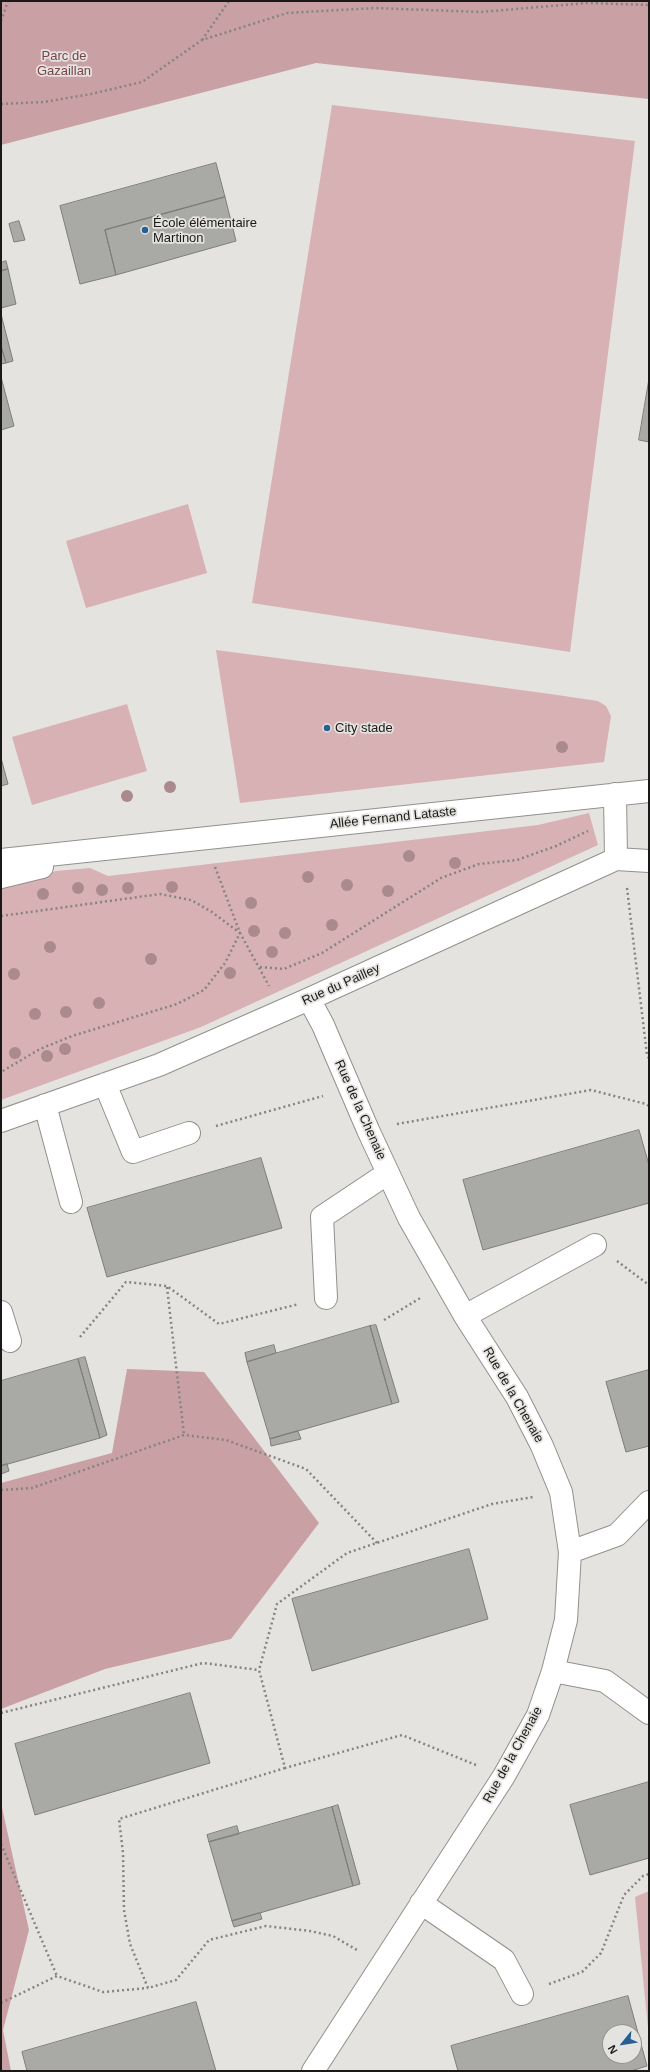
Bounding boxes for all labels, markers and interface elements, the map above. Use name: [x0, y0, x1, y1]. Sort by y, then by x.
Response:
park label: Parc de Gazaillan: [37, 48, 91, 79]
place label: École élémentaire Martinon: [153, 215, 257, 246]
marker: École élémentaire Martinon: [140, 225, 150, 235]
place label: City stade: [335, 720, 393, 736]
marker: City stade: [322, 723, 332, 733]
street label: Allée Fernand Lataste: [329, 804, 457, 832]
street label: Rue du Pailley: [300, 961, 382, 1009]
street label: Rue de la Chenaie: [331, 1058, 389, 1162]
street label: Rue de la Chenaie: [479, 1344, 547, 1446]
street label: Rue de la Chenaie: [480, 1704, 546, 1806]
north arrow: [602, 2024, 642, 2064]
text: N: [605, 2043, 620, 2056]

